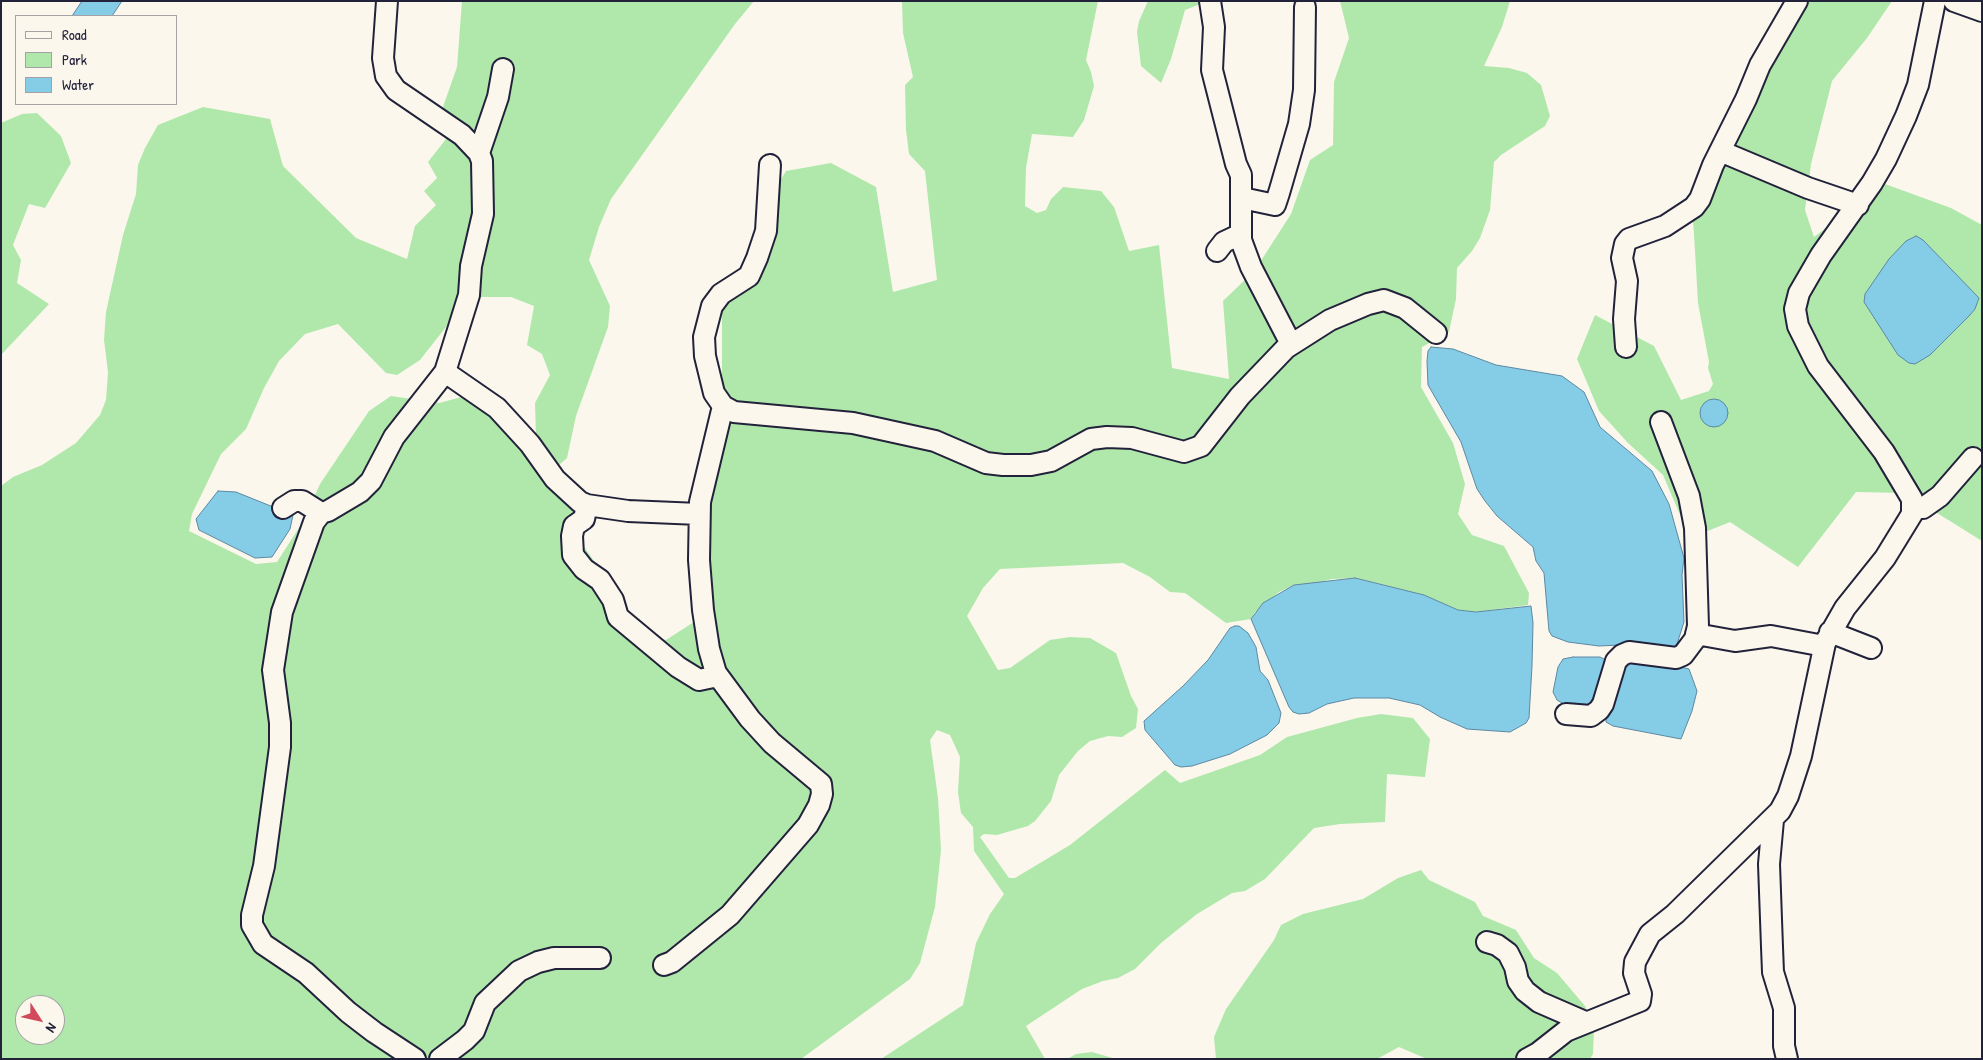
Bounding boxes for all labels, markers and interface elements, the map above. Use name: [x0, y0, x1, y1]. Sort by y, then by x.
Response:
legend: [15, 15, 178, 105]
text: Road: [62, 24, 87, 45]
text: Park: [62, 49, 87, 70]
text: Water: [62, 74, 94, 95]
north arrow: [15, 995, 65, 1045]
text: N: [42, 1020, 62, 1037]

